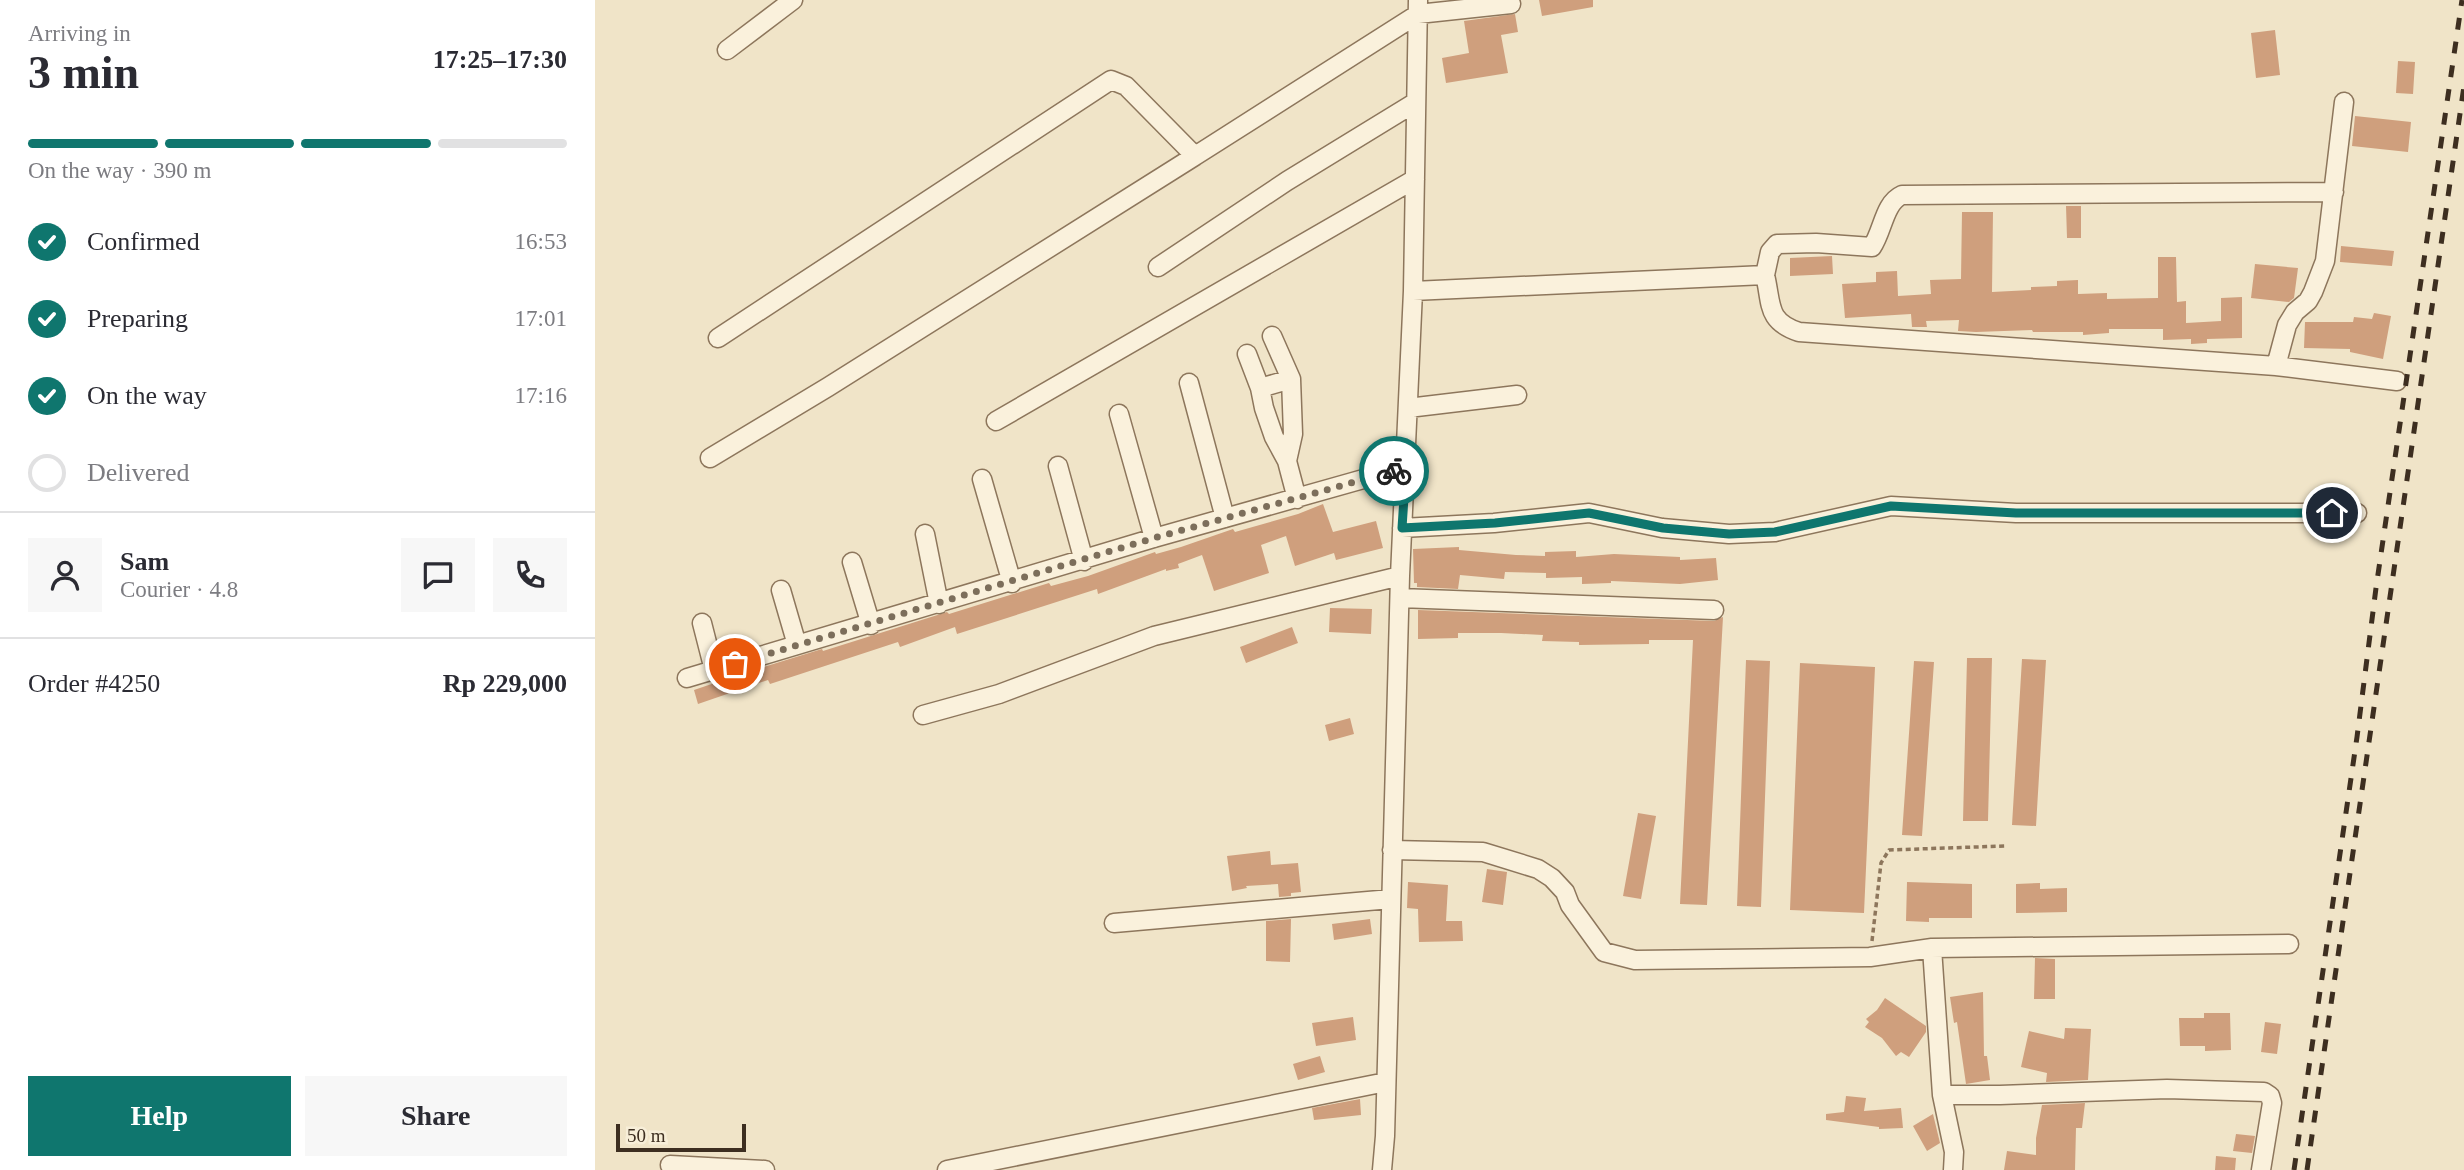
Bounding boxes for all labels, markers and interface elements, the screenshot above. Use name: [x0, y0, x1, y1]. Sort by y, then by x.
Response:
text: Arriving in: [28, 21, 131, 46]
text: 17:25–17:30: [433, 45, 567, 74]
text: 3 min: [28, 47, 139, 98]
text: On the way · 390 m: [28, 158, 211, 183]
icon: check: [28, 223, 66, 261]
text: Confirmed: [87, 227, 200, 256]
text: 16:53: [515, 229, 567, 254]
icon: check: [28, 300, 66, 338]
text: Preparing: [87, 304, 188, 333]
text: 17:01: [515, 306, 567, 331]
icon: check: [28, 377, 66, 415]
text: On the way: [87, 381, 207, 410]
text: 17:16: [515, 383, 567, 408]
courier: [1359, 436, 1429, 506]
icon: bike: [1375, 452, 1413, 490]
text: Delivered: [87, 458, 190, 487]
pin: [2302, 483, 2362, 543]
icon: home: [2313, 494, 2351, 532]
button: person: [28, 538, 102, 612]
button: chat: [401, 538, 475, 612]
button: phone: [493, 538, 567, 612]
text: Sam: [120, 547, 169, 576]
text: Courier · 4.8: [120, 577, 238, 602]
pin: [705, 634, 765, 694]
icon: bag: [716, 645, 754, 683]
text: Order #4250: [28, 669, 160, 698]
text: Rp 229,000: [443, 669, 567, 698]
button: Help: [28, 1076, 291, 1156]
button: Share: [305, 1076, 567, 1156]
scale bar: [616, 1121, 745, 1153]
text: 50 m: [627, 1125, 666, 1146]

